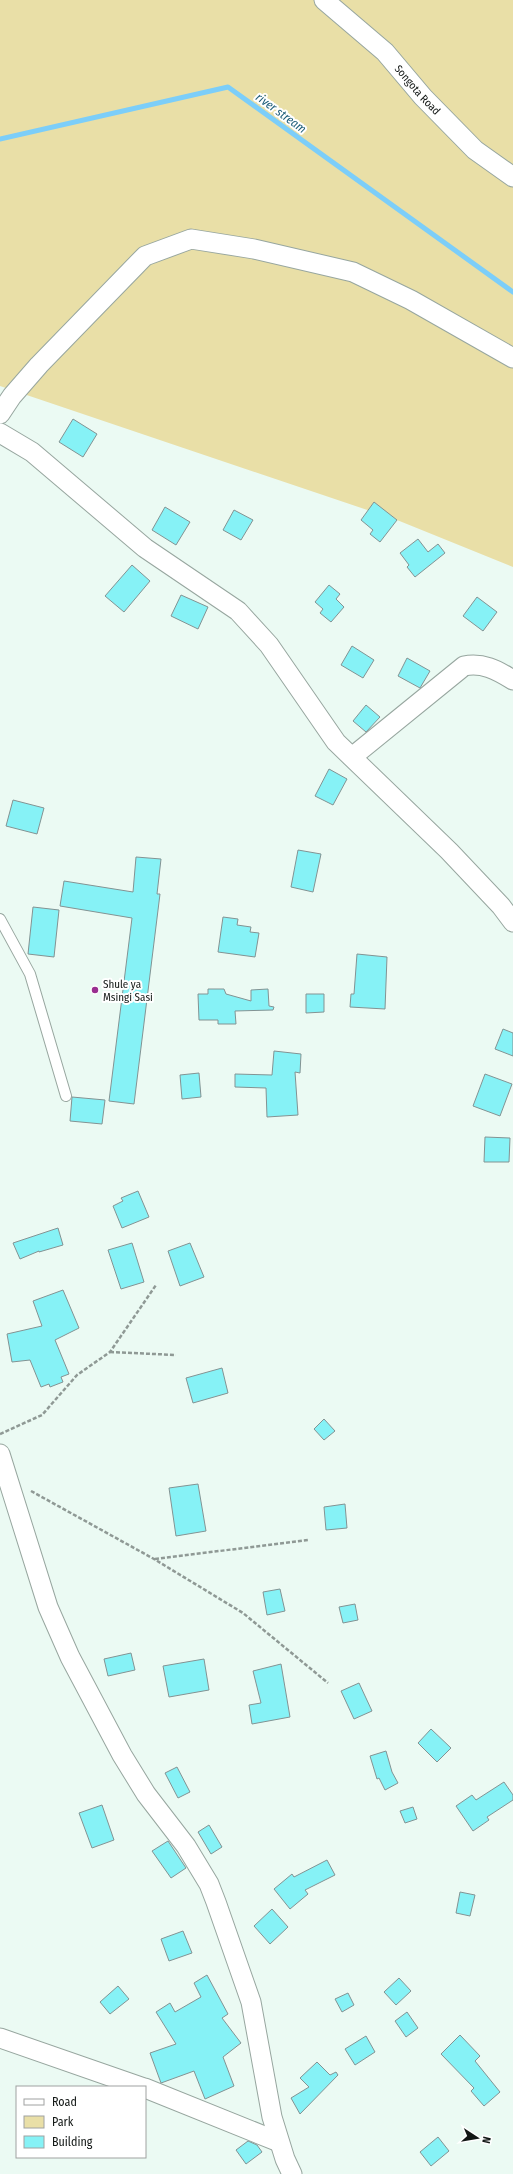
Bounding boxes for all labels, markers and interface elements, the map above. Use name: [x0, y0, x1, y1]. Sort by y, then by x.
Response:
street label: Songota Road: [392, 62, 443, 117]
water label: river stream: [253, 90, 309, 136]
place label: Shule ya Msingi Sasi: [103, 978, 153, 1004]
marker: Shule ya Msingi Sasi: [90, 985, 100, 995]
legend: [16, 2086, 146, 2158]
text: Road: [52, 2095, 77, 2109]
text: Park: [52, 2115, 74, 2129]
north arrow: [457, 2118, 497, 2158]
text: Building: [52, 2135, 93, 2149]
text: N: [479, 2135, 493, 2145]

